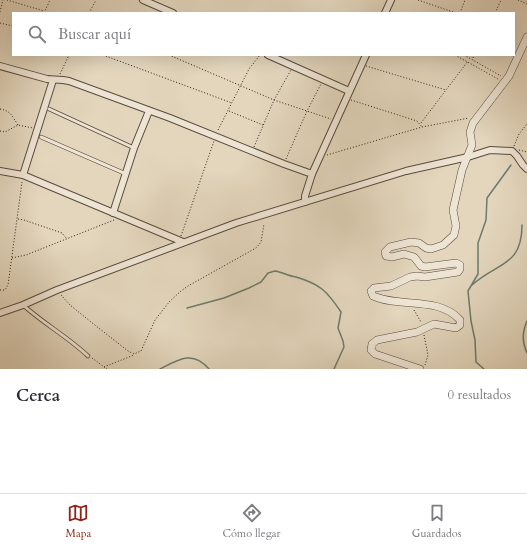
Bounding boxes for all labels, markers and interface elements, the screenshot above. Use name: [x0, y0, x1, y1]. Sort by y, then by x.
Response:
search box: [12, 12, 515, 56]
icon: search: [26, 23, 48, 45]
text: Buscar aquí: [58, 24, 131, 44]
text: Cerca: [16, 384, 60, 407]
text: 0 resultados: [447, 386, 511, 404]
tab: Mapa: [66, 502, 91, 541]
tab: Cómo llegar: [223, 502, 281, 541]
tab: Guardados: [412, 502, 461, 541]

